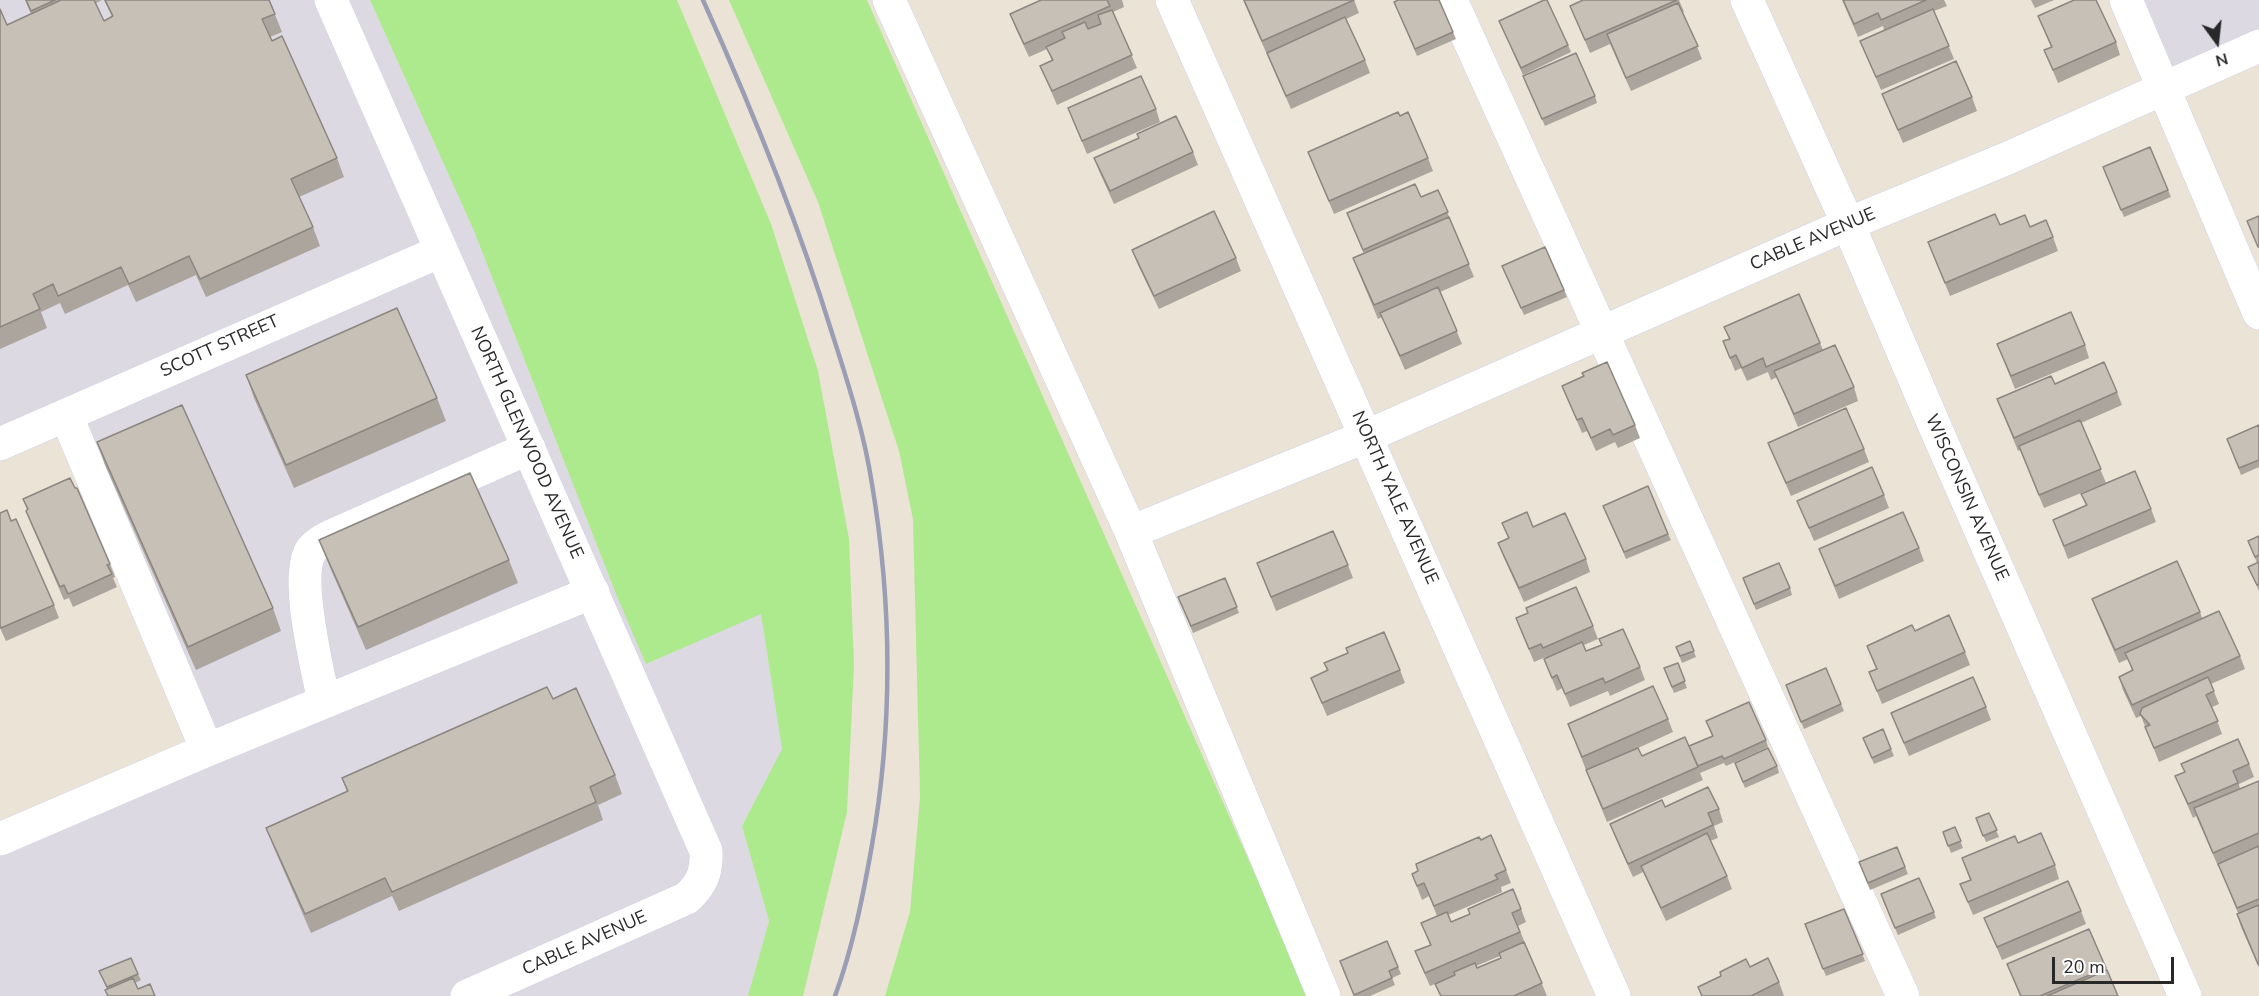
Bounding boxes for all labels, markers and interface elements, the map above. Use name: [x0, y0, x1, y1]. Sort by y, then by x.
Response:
north arrow: [2187, 12, 2247, 72]
text: N: [2213, 47, 2230, 72]
street label: CABLE AVENUE: [1747, 204, 1879, 276]
street label: SCOTT STREET: [157, 311, 283, 383]
street label: NORTH GLENWOOD AVENUE: [465, 324, 587, 562]
street label: NORTH YALE AVENUE: [1346, 408, 1442, 588]
street label: WISCONSIN AVENUE: [1920, 411, 2012, 585]
street label: CABLE AVENUE: [519, 907, 651, 981]
scale bar: [2055, 945, 2176, 983]
text: 20 m: [2063, 955, 2105, 979]

